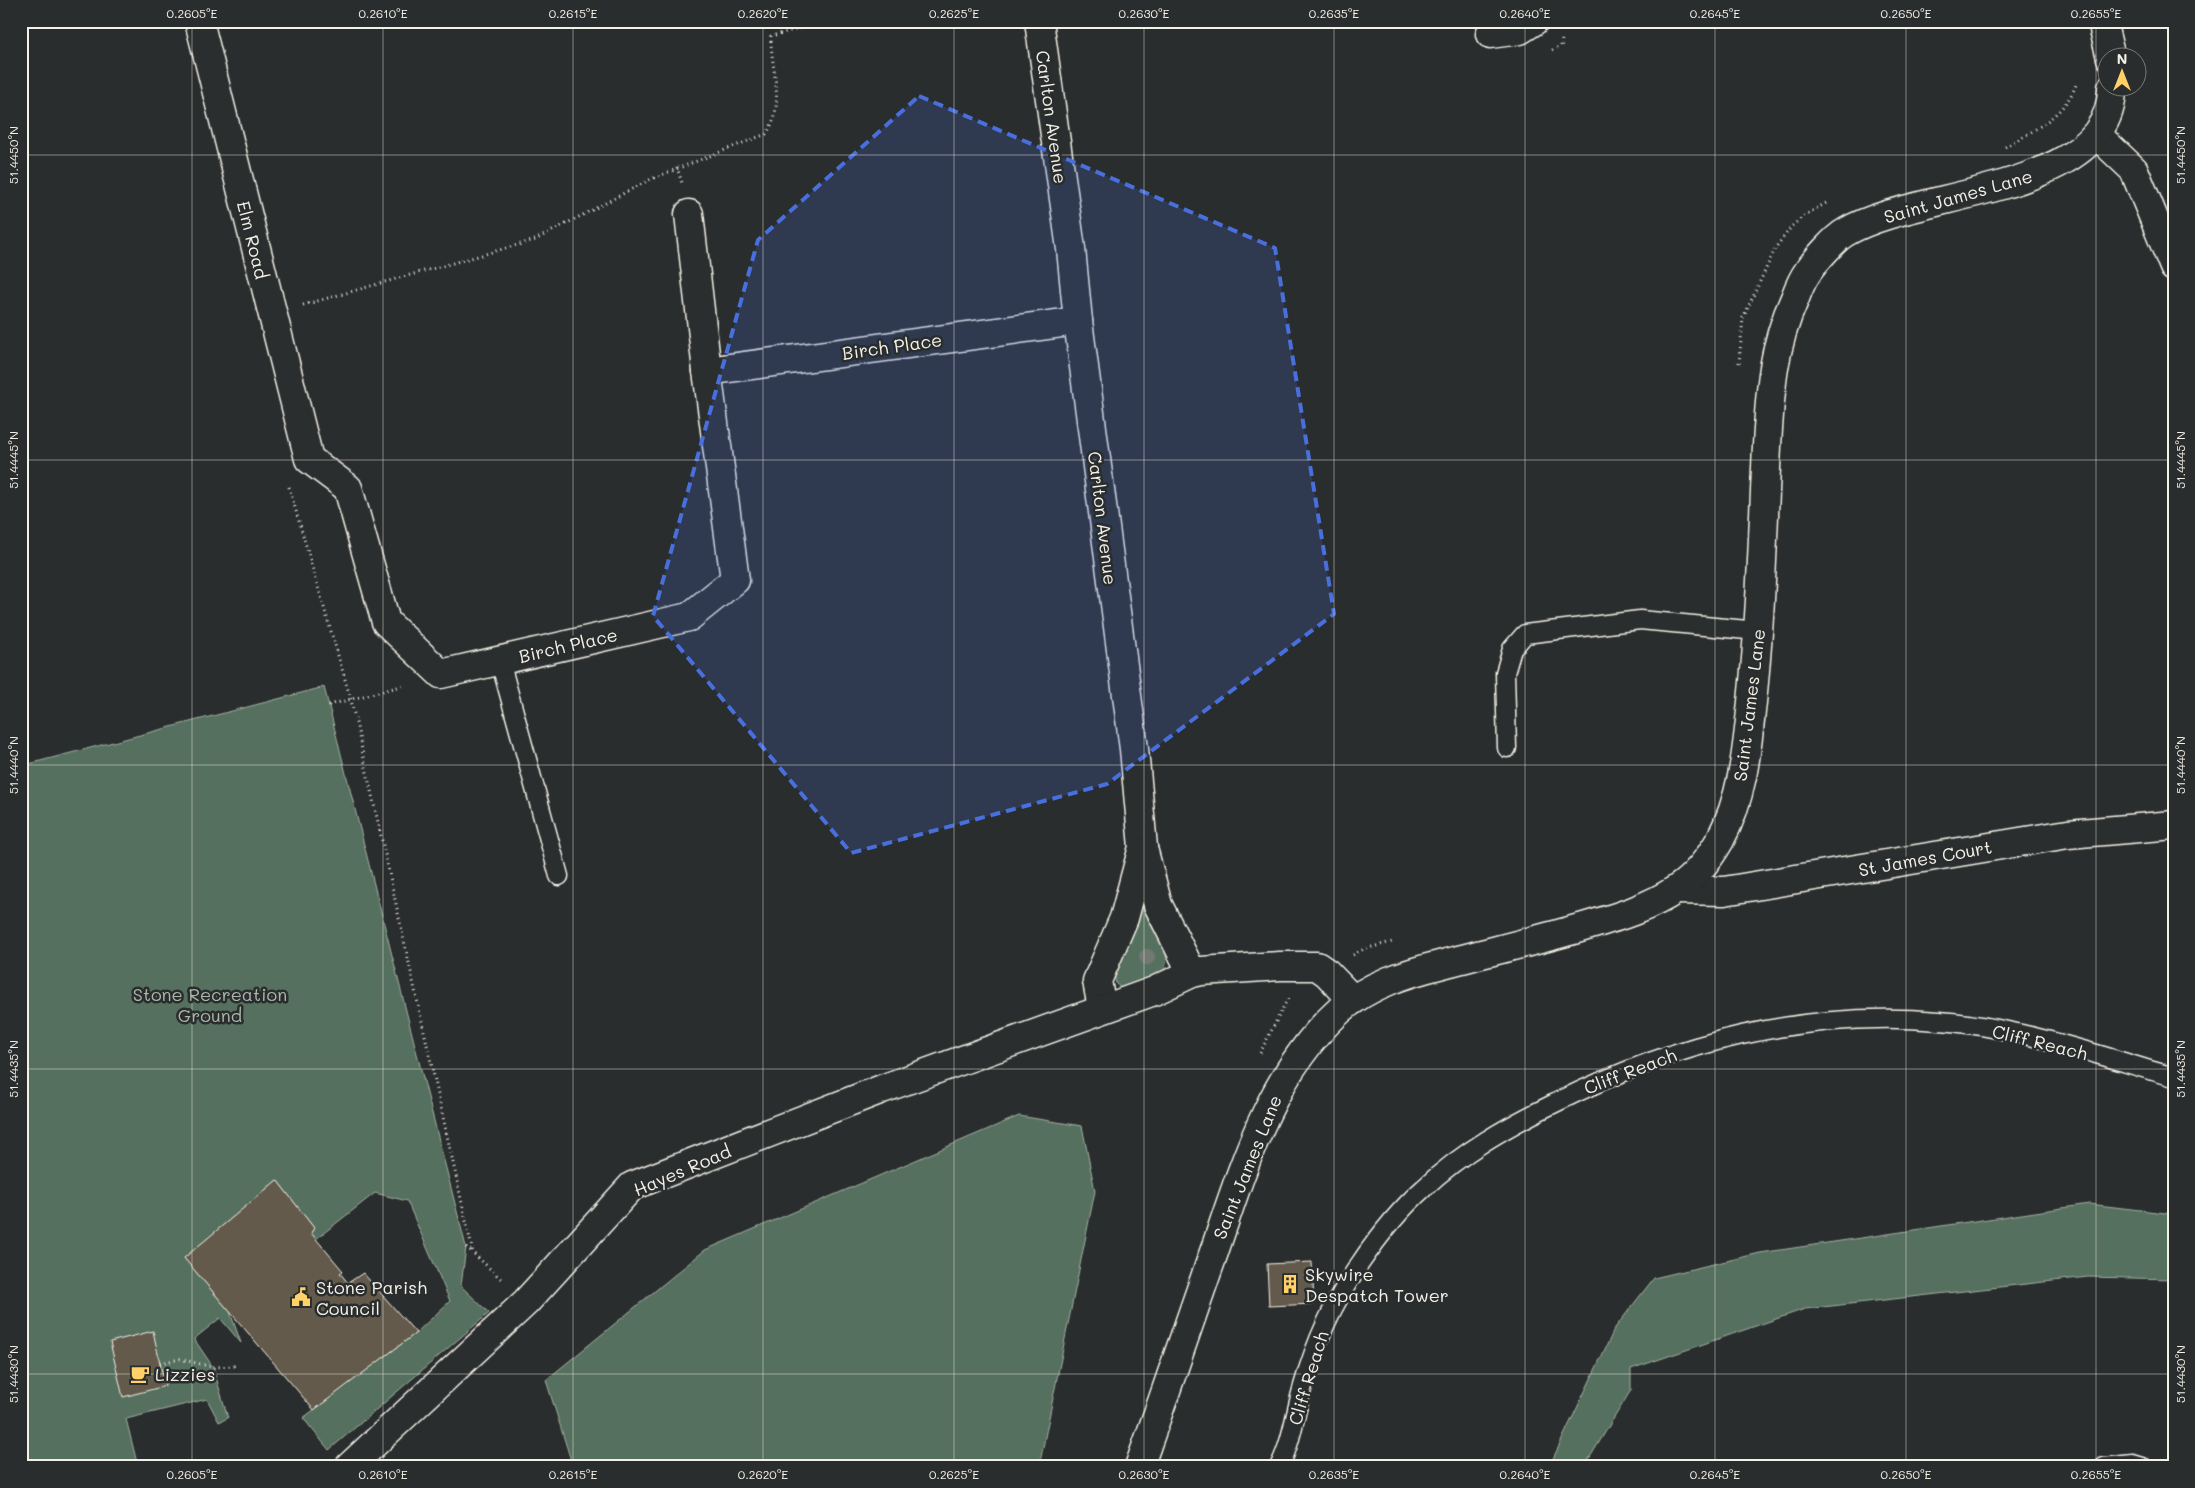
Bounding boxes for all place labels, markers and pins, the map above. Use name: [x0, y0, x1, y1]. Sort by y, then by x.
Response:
place label: Skywire Despatch Tower: [1305, 1262, 1449, 1307]
building icon: Skywire Despatch Tower: [1279, 1273, 1301, 1295]
place label: Stone Parish Council: [316, 1275, 427, 1320]
public building icon: Stone Parish Council: [290, 1286, 312, 1308]
place label: Lizzies: [155, 1362, 215, 1386]
cafe icon: Lizzies: [129, 1363, 151, 1385]

